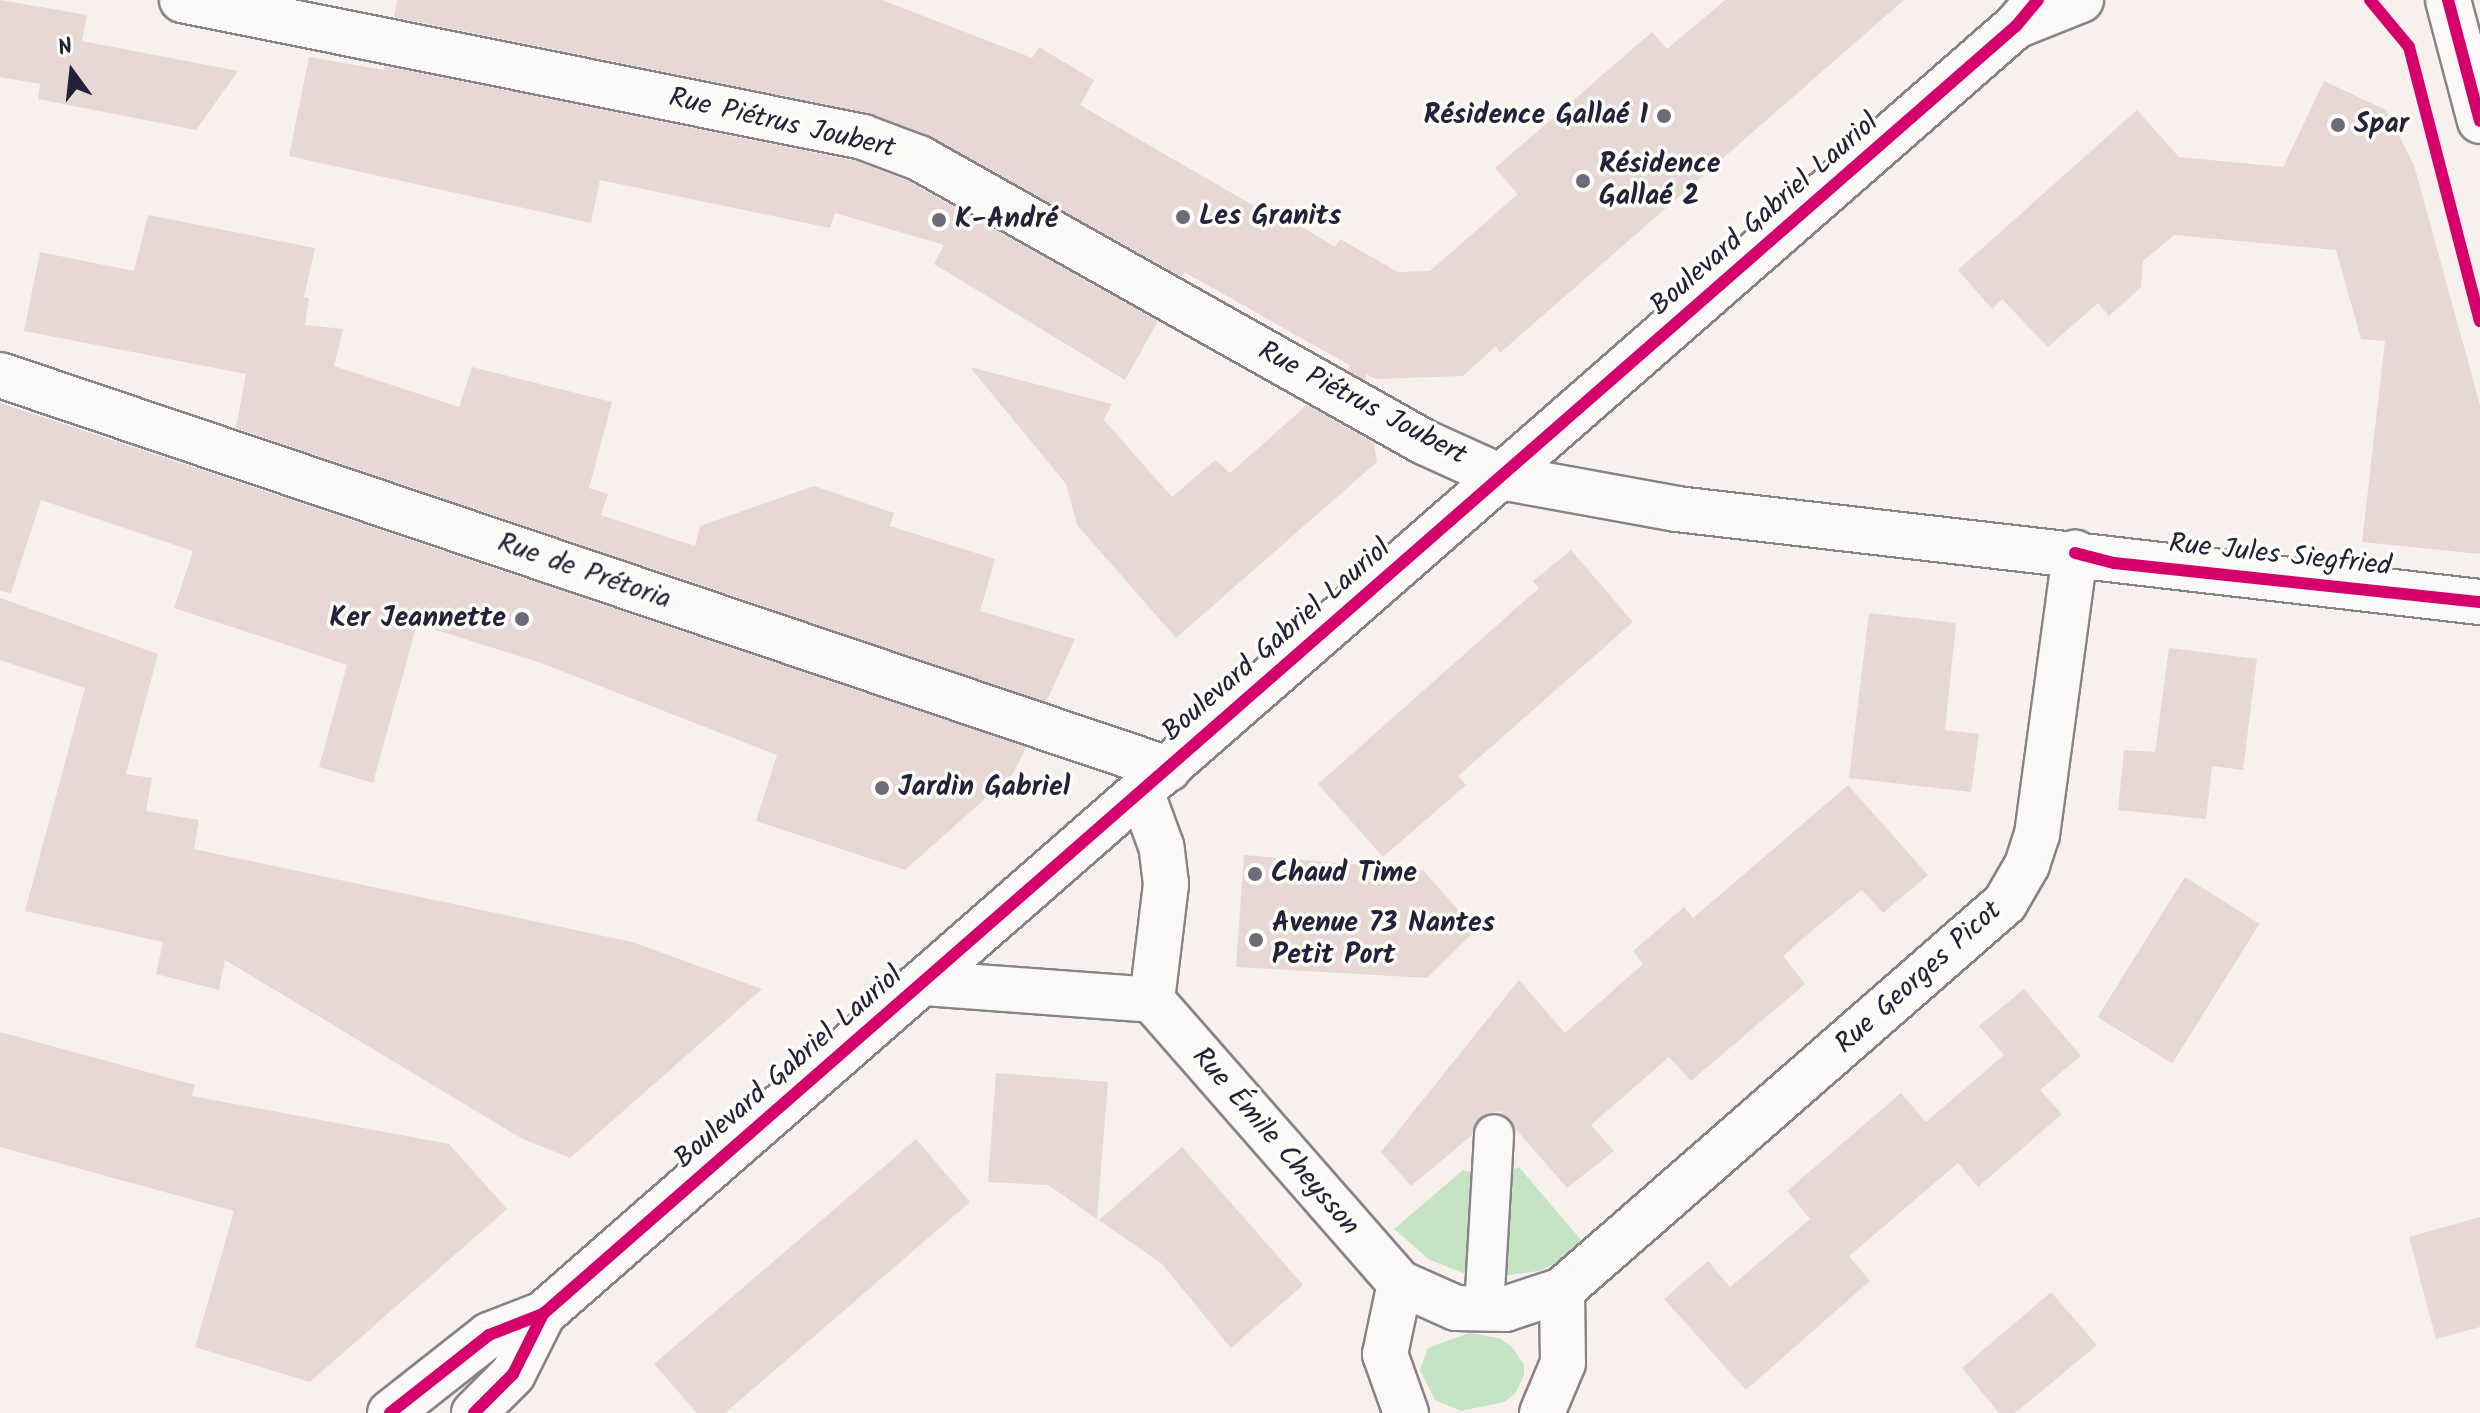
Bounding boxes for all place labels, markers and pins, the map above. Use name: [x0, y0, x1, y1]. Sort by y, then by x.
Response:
place label: Résidence Gallaé 1: [1424, 99, 1648, 133]
marker: Résidence Gallaé 1: [1655, 107, 1673, 125]
place label: Spar: [2354, 108, 2409, 142]
marker: Spar: [2329, 116, 2347, 134]
place label: Résidence Gallaé 2: [1599, 148, 1721, 214]
marker: Résidence Gallaé 2: [1574, 172, 1592, 190]
place label: Les Granits: [1199, 200, 1341, 234]
place label: K-André: [955, 203, 1058, 237]
marker: Les Granits: [1174, 208, 1192, 226]
marker: K-André: [930, 211, 948, 229]
place label: Ker Jeannette: [329, 602, 506, 636]
marker: Ker Jeannette: [513, 610, 531, 628]
place label: Jardin Gabriel: [898, 771, 1070, 805]
marker: Jardin Gabriel: [873, 779, 891, 797]
place label: Chaud Time: [1271, 857, 1417, 891]
marker: Chaud Time: [1246, 865, 1264, 883]
place label: Avenue 73 Nantes Petit Port: [1272, 907, 1495, 973]
marker: Avenue 73 Nantes Petit Port: [1247, 931, 1265, 949]

